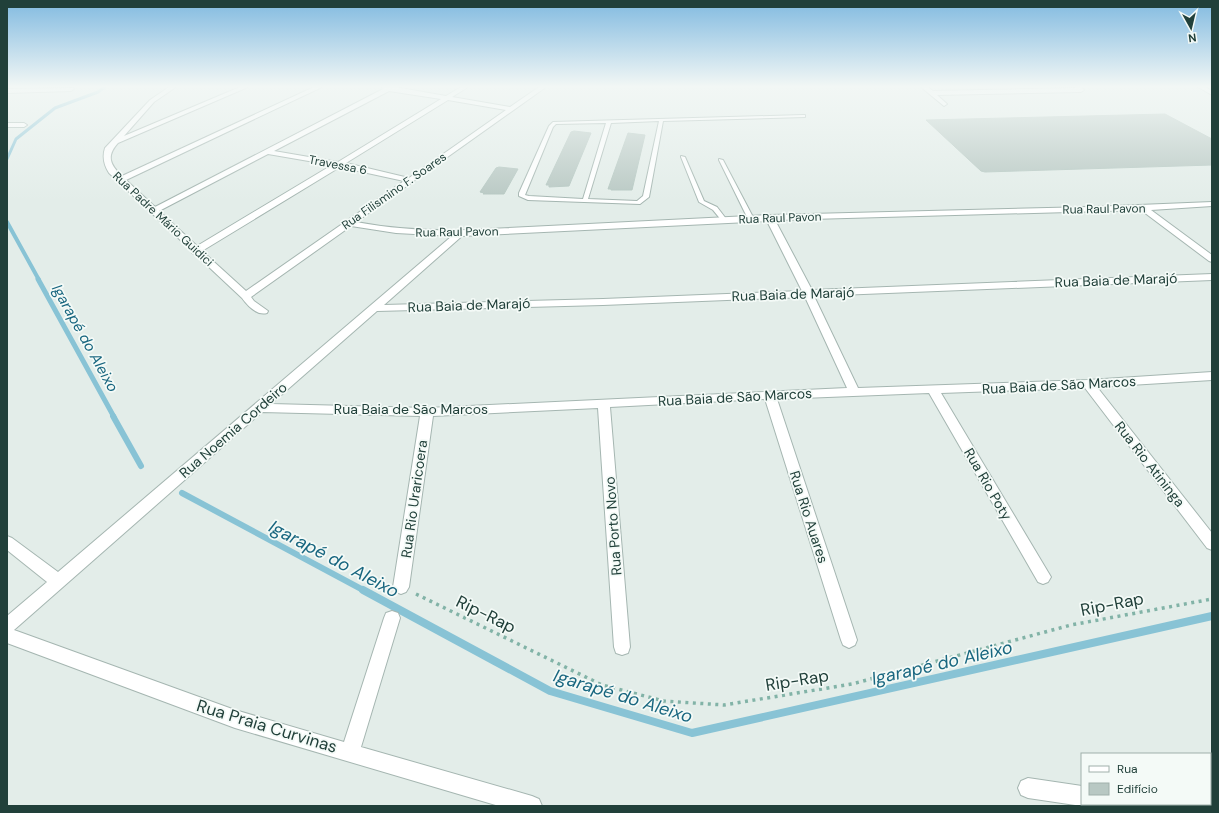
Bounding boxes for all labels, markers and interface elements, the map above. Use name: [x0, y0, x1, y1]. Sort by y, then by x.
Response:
north arrow: [1171, 8, 1211, 48]
text: N: [1187, 30, 1197, 45]
street label: Rua Filismino F. Soares: [338, 149, 450, 233]
street label: Travessa 6: [308, 152, 368, 178]
street label: Rua Padre Mário Guidici: [109, 168, 217, 270]
street label: Rua Raul Pavon: [1062, 200, 1146, 218]
street label: Rua Raul Pavon: [738, 209, 822, 227]
street label: Rua Raul Pavon: [415, 223, 499, 241]
street label: Rua Baia de Marajó: [1054, 269, 1178, 291]
water label: Igarapé do Aleixo: [47, 281, 123, 395]
street label: Rua Baia de Marajó: [731, 283, 855, 305]
street label: Rua Baia de Marajó: [407, 294, 531, 316]
street label: Rua Baia de São Marcos: [981, 372, 1137, 398]
street label: Rua Noemia Cordeiro: [175, 378, 291, 482]
street label: Rua Baia de São Marcos: [657, 384, 813, 410]
street label: Rua Baia de São Marcos: [334, 400, 488, 418]
street label: Rua Rio Atininga: [1111, 418, 1189, 510]
street label: Rua Rio Uraricoera: [397, 439, 431, 559]
street label: Rua Rio Poty: [960, 445, 1016, 523]
street label: Rua Rio Auares: [786, 469, 832, 565]
street label: Rua Porto Novo: [601, 476, 625, 576]
water label: Igarapé do Aleixo: [265, 515, 403, 603]
street label: Rip-Rap: [1079, 587, 1145, 621]
street label: Rip-Rap: [453, 590, 519, 638]
water label: Igarapé do Aleixo: [869, 635, 1015, 691]
water label: Igarapé do Aleixo: [551, 663, 695, 729]
street label: Rip-Rap: [764, 664, 830, 696]
street label: Rua Praia Curvinas: [194, 694, 340, 758]
legend: [1081, 753, 1211, 805]
text: Rua: [1117, 761, 1138, 777]
text: Edifício: [1117, 781, 1158, 797]

